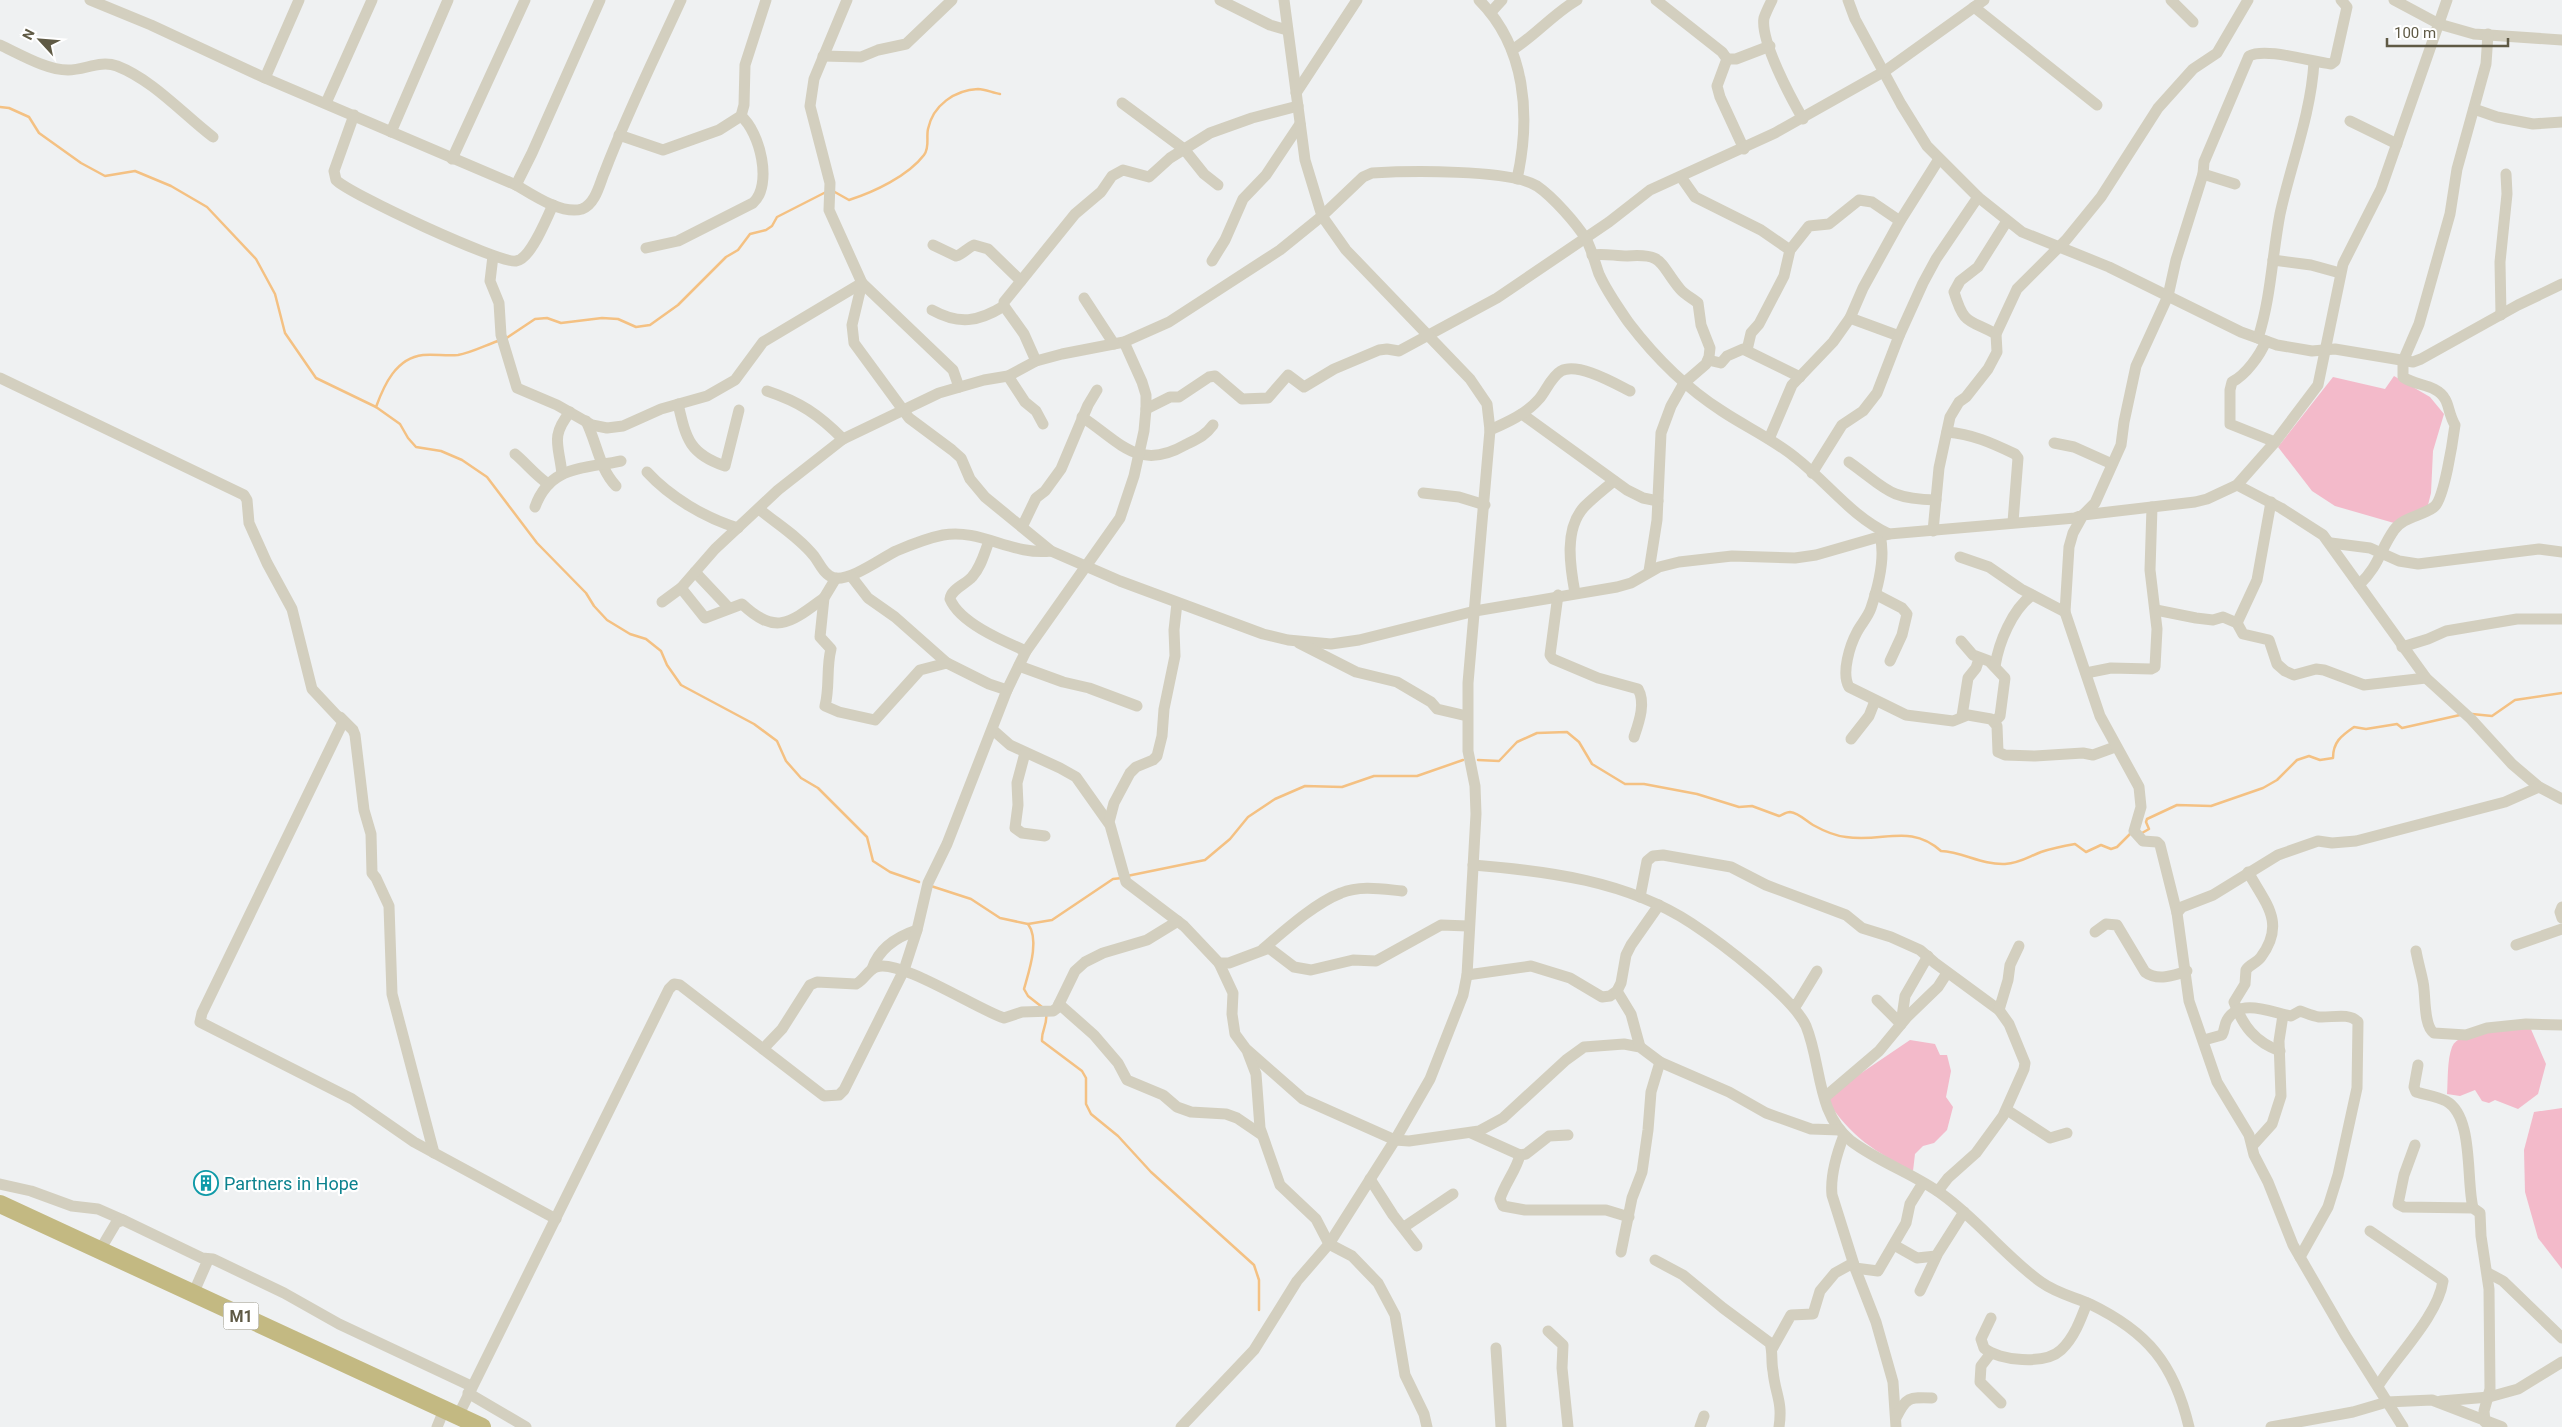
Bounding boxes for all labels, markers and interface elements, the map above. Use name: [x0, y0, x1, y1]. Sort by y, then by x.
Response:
north arrow: [15, 15, 65, 65]
scale bar: [2387, 15, 2508, 47]
text: 100 m: [2394, 24, 2436, 42]
text: N: [19, 26, 38, 42]
building icon: Partners in Hope: [193, 1170, 219, 1196]
place label: Partners in Hope: [224, 1173, 358, 1194]
road number: M1: [224, 1302, 258, 1330]

